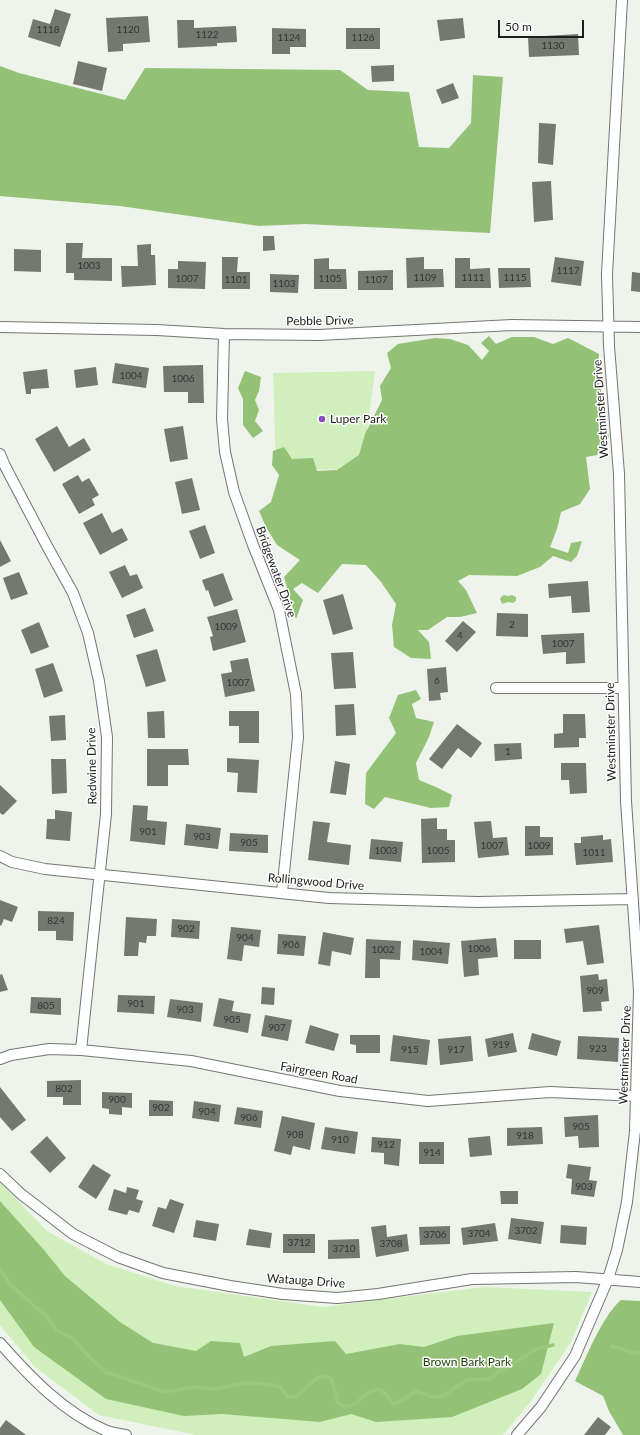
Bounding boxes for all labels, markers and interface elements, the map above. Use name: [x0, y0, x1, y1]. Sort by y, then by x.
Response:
scale bar: [500, 12, 586, 38]
text: 50 m: [505, 19, 532, 34]
house number: 1118: [36, 24, 60, 36]
house number: 1120: [116, 24, 140, 36]
house number: 1122: [195, 29, 219, 41]
house number: 1124: [277, 32, 301, 44]
house number: 1126: [351, 32, 375, 44]
house number: 1130: [541, 40, 565, 52]
house number: 1003: [77, 260, 101, 272]
house number: 1117: [556, 265, 580, 277]
house number: 1109: [413, 272, 437, 284]
house number: 1111: [461, 272, 485, 284]
house number: 1115: [503, 272, 527, 284]
house number: 1007: [175, 273, 199, 285]
house number: 1105: [318, 273, 342, 285]
house number: 1101: [224, 274, 248, 286]
house number: 1107: [364, 274, 388, 286]
house number: 1103: [272, 278, 296, 290]
street label: Pebble Drive: [286, 313, 354, 329]
street label: Westminster Drive: [590, 359, 612, 459]
house number: 1004: [119, 370, 143, 382]
house number: 1006: [171, 373, 195, 385]
place label: Luper Park: [330, 412, 386, 426]
marker: Luper Park: [317, 414, 327, 424]
street label: Bridgewater Drive: [253, 524, 299, 620]
house number: 2: [509, 619, 515, 631]
house number: 1009: [214, 621, 238, 633]
house number: 4: [457, 630, 463, 642]
house number: 1007: [551, 638, 575, 650]
house number: 6: [434, 675, 440, 687]
house number: 1007: [226, 677, 250, 689]
street label: Westminster Drive: [603, 682, 619, 782]
street label: Redwine Drive: [84, 727, 100, 805]
house number: 1: [505, 746, 511, 758]
house number: 901: [139, 826, 157, 838]
house number: 903: [193, 831, 211, 843]
house number: 905: [240, 837, 258, 849]
house number: 1007: [480, 840, 504, 852]
house number: 1009: [527, 840, 551, 852]
house number: 1003: [374, 845, 398, 857]
house number: 1005: [426, 845, 450, 857]
house number: 1011: [582, 847, 606, 859]
street label: Rollingwood Drive: [267, 871, 365, 893]
house number: 824: [47, 915, 65, 927]
house number: 902: [177, 923, 195, 935]
house number: 904: [236, 932, 254, 944]
house number: 906: [282, 939, 300, 951]
house number: 1006: [467, 943, 491, 955]
house number: 1002: [371, 944, 395, 956]
house number: 1004: [419, 946, 443, 958]
house number: 909: [586, 985, 604, 997]
house number: 901: [127, 998, 145, 1010]
house number: 805: [37, 1000, 55, 1012]
house number: 903: [176, 1004, 194, 1016]
street label: Westminster Drive: [616, 1005, 634, 1105]
house number: 905: [223, 1014, 241, 1026]
house number: 907: [268, 1022, 286, 1034]
house number: 919: [492, 1039, 510, 1051]
house number: 923: [589, 1043, 607, 1055]
house number: 915: [401, 1044, 419, 1056]
house number: 917: [447, 1044, 465, 1056]
street label: Fairgreen Road: [279, 1059, 359, 1087]
house number: 802: [55, 1083, 73, 1095]
house number: 900: [108, 1094, 126, 1106]
house number: 902: [152, 1102, 170, 1114]
house number: 904: [198, 1106, 216, 1118]
house number: 906: [240, 1112, 258, 1124]
house number: 905: [572, 1121, 590, 1133]
house number: 908: [286, 1129, 304, 1141]
house number: 918: [516, 1130, 534, 1142]
house number: 910: [331, 1134, 349, 1146]
house number: 912: [377, 1139, 395, 1151]
house number: 914: [423, 1147, 441, 1159]
house number: 903: [575, 1181, 593, 1193]
house number: 3702: [514, 1225, 538, 1237]
house number: 3704: [467, 1228, 491, 1240]
house number: 3706: [423, 1229, 447, 1241]
house number: 3712: [287, 1237, 311, 1249]
house number: 3708: [379, 1238, 403, 1250]
house number: 3710: [332, 1243, 356, 1255]
street label: Watauga Drive: [266, 1271, 346, 1291]
park label: Brown Bark Park: [423, 1355, 511, 1369]

